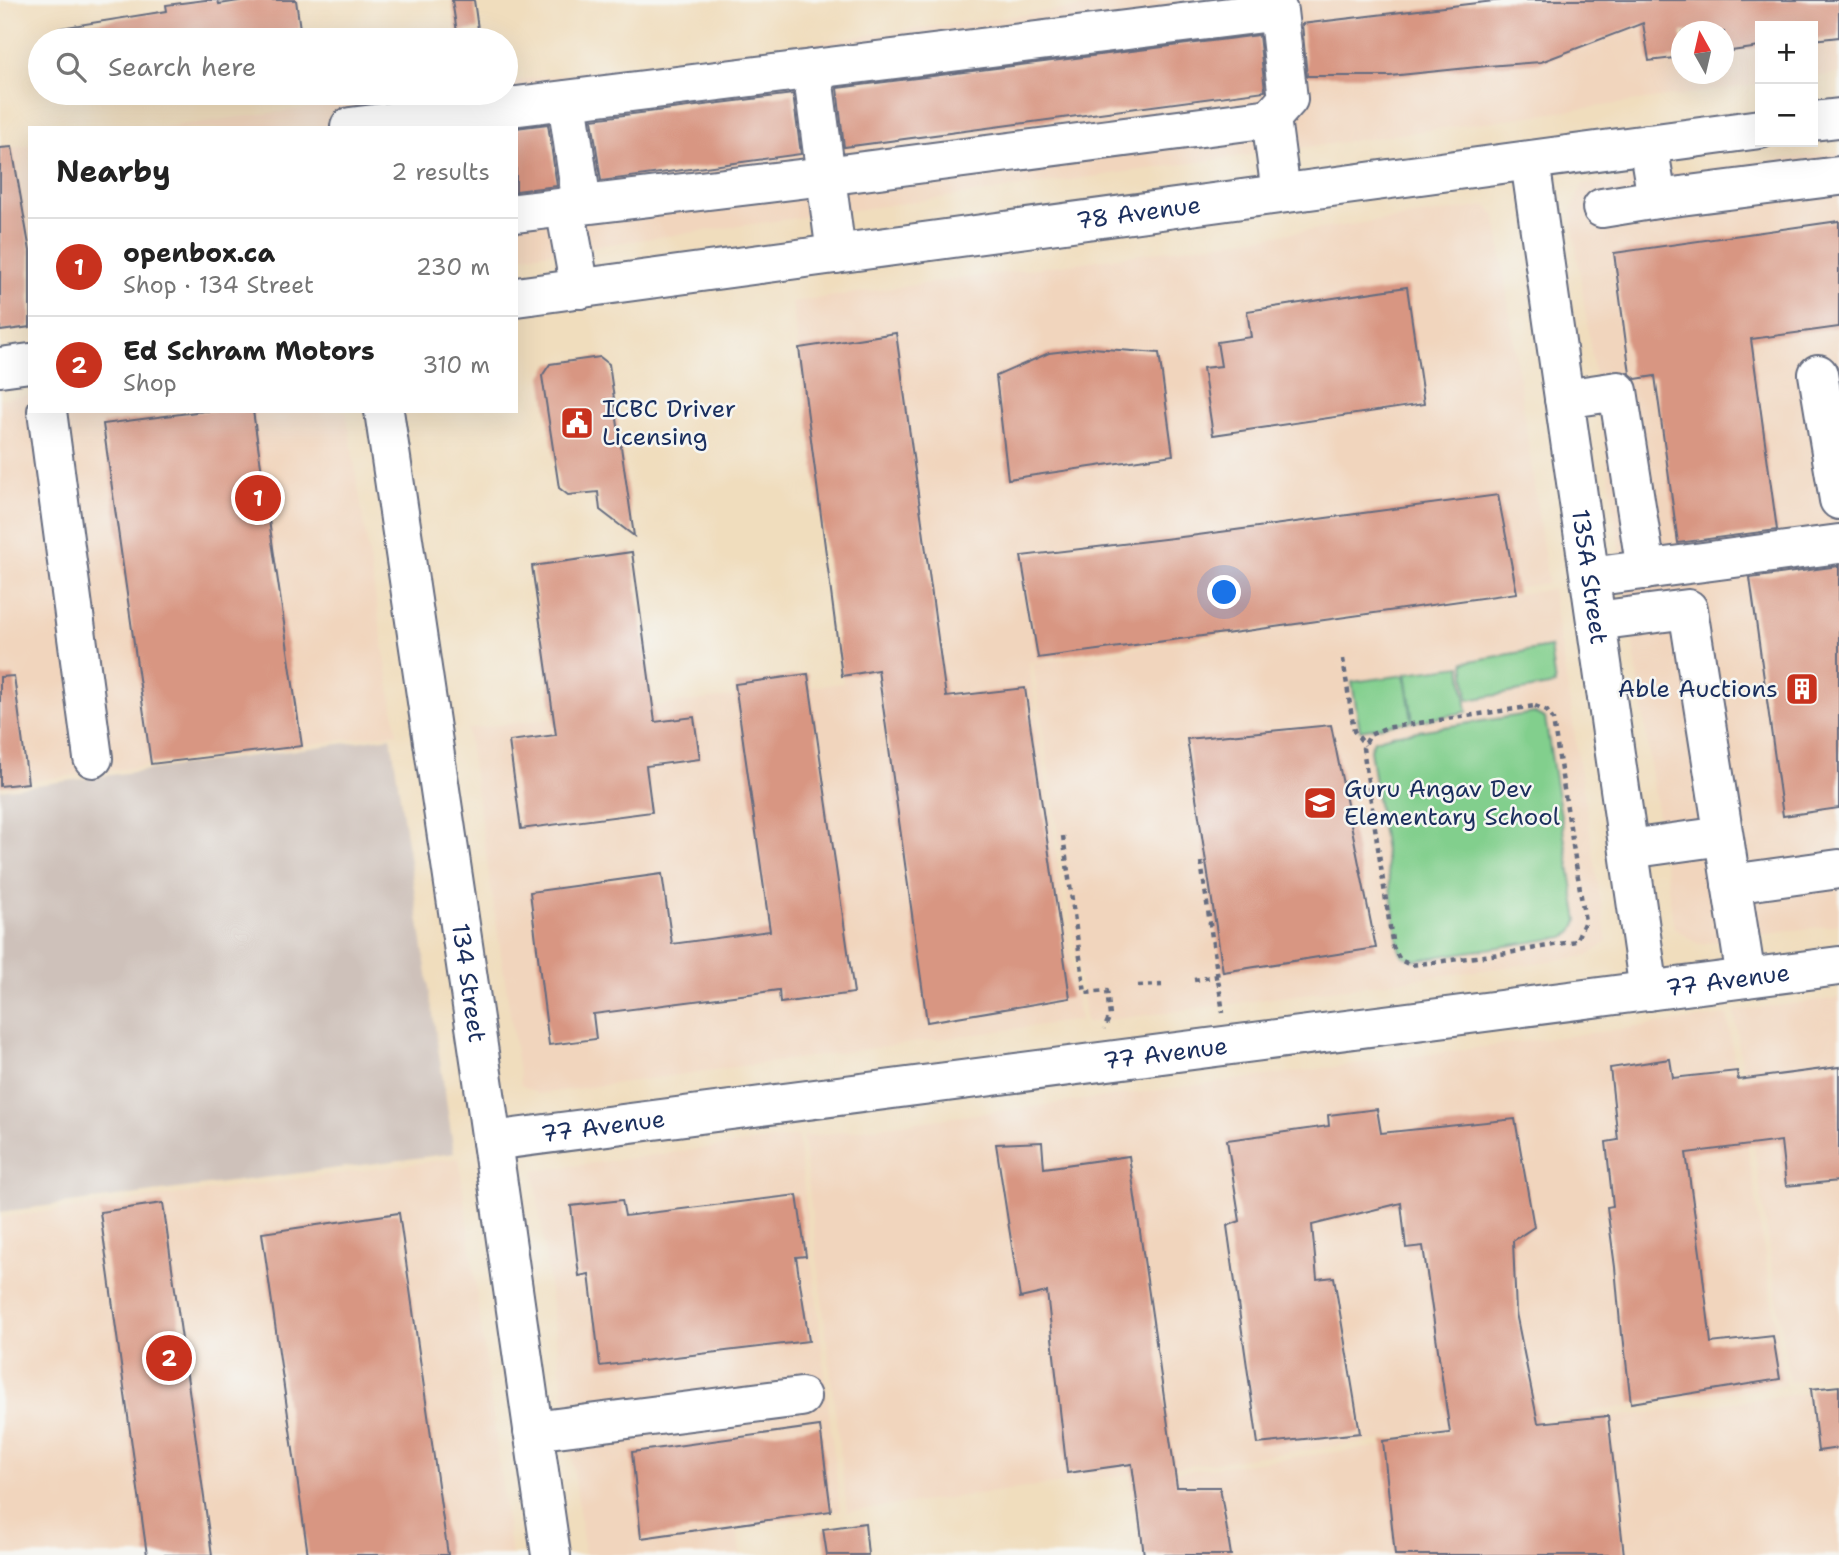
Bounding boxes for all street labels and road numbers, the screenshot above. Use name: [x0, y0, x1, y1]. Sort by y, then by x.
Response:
street label: 78 Avenue: [1074, 189, 1203, 237]
street label: 135A Street: [1564, 507, 1615, 646]
street label: 134 Street: [444, 921, 493, 1045]
street label: 77 Avenue: [1664, 957, 1792, 1004]
street label: 77 Avenue: [1101, 1030, 1229, 1077]
street label: 77 Avenue: [539, 1103, 667, 1150]

